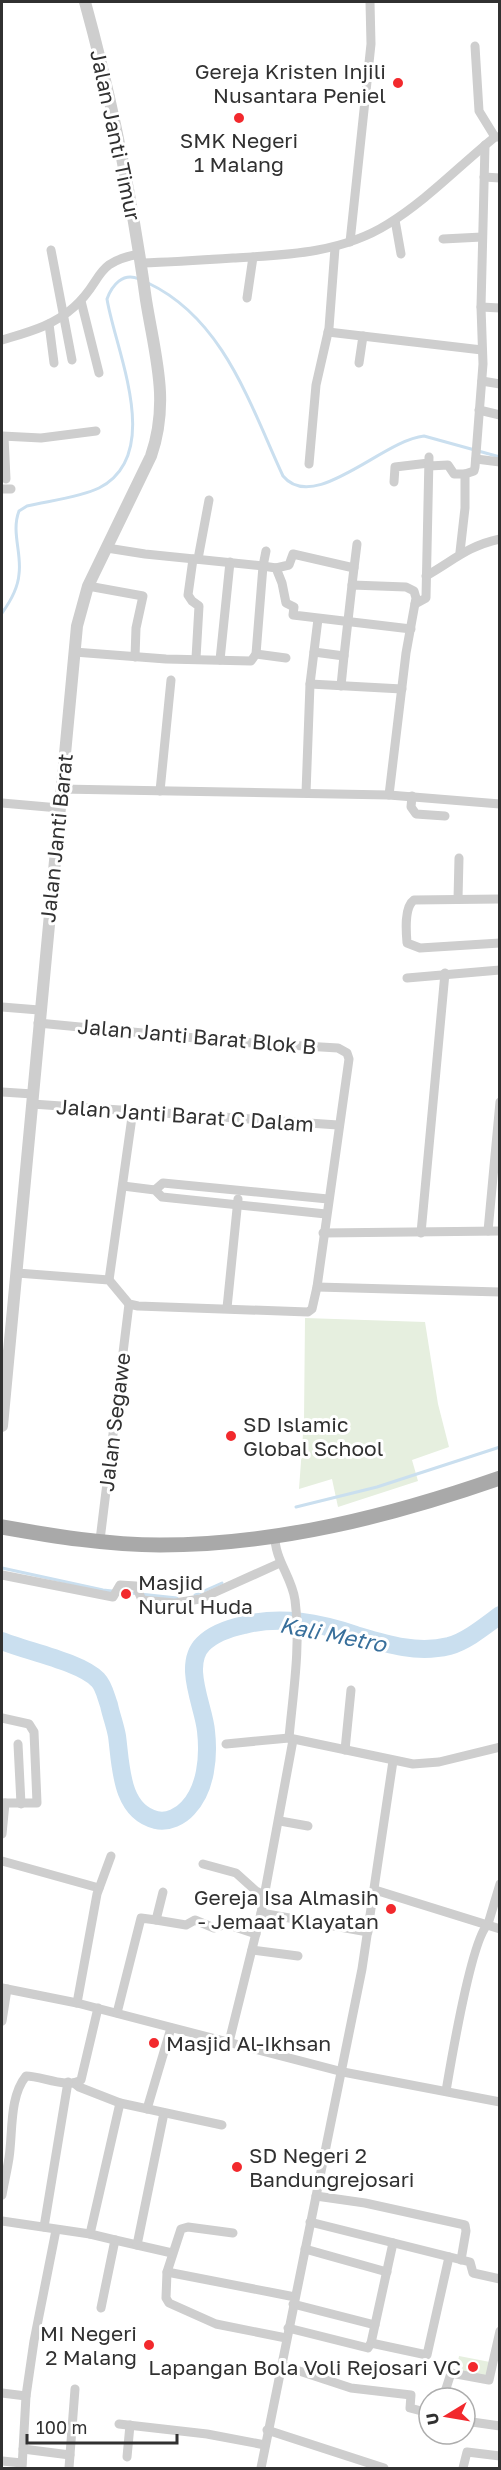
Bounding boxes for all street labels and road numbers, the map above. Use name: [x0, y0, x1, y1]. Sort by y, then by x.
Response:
street label: Jalan Janti Timur: [85, 47, 147, 223]
street label: Jalan Janti Barat: [34, 752, 78, 924]
street label: Jalan Janti Barat Blok B: [77, 1013, 317, 1059]
street label: Jalan Janti Barat C Dalam: [55, 1093, 315, 1137]
street label: Jalan Segawe: [93, 1351, 135, 1493]

